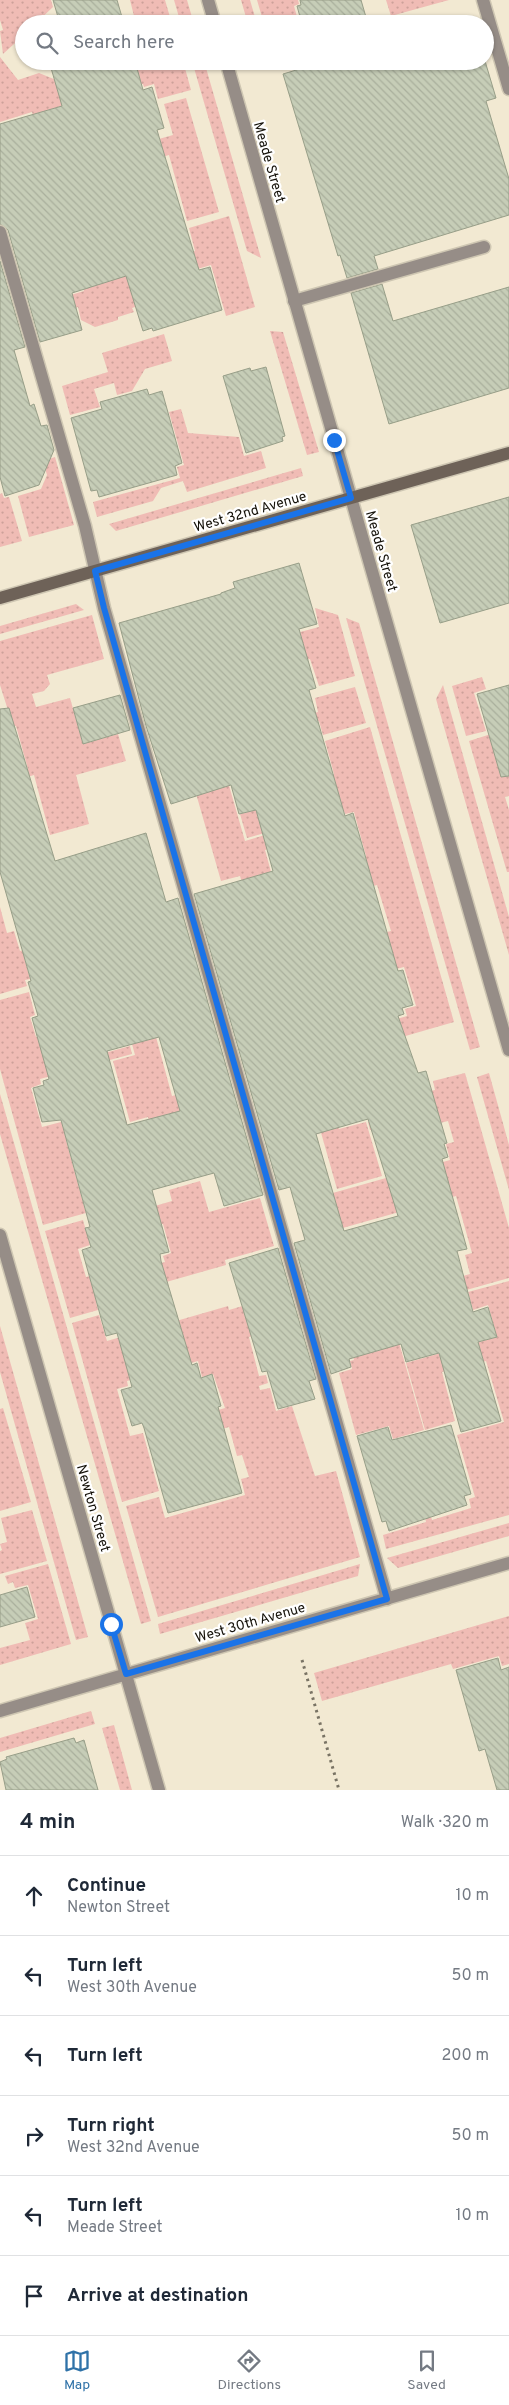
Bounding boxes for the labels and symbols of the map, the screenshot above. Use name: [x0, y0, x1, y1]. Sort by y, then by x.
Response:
street label: Meade Street: [249, 120, 288, 205]
route end: [323, 429, 346, 452]
street label: West 32nd Avenue: [192, 488, 309, 537]
street label: Meade Street: [361, 509, 400, 594]
street label: Newton Street: [72, 1463, 113, 1554]
street label: West 30th Avenue: [193, 1600, 307, 1647]
route start: [100, 1613, 123, 1636]

